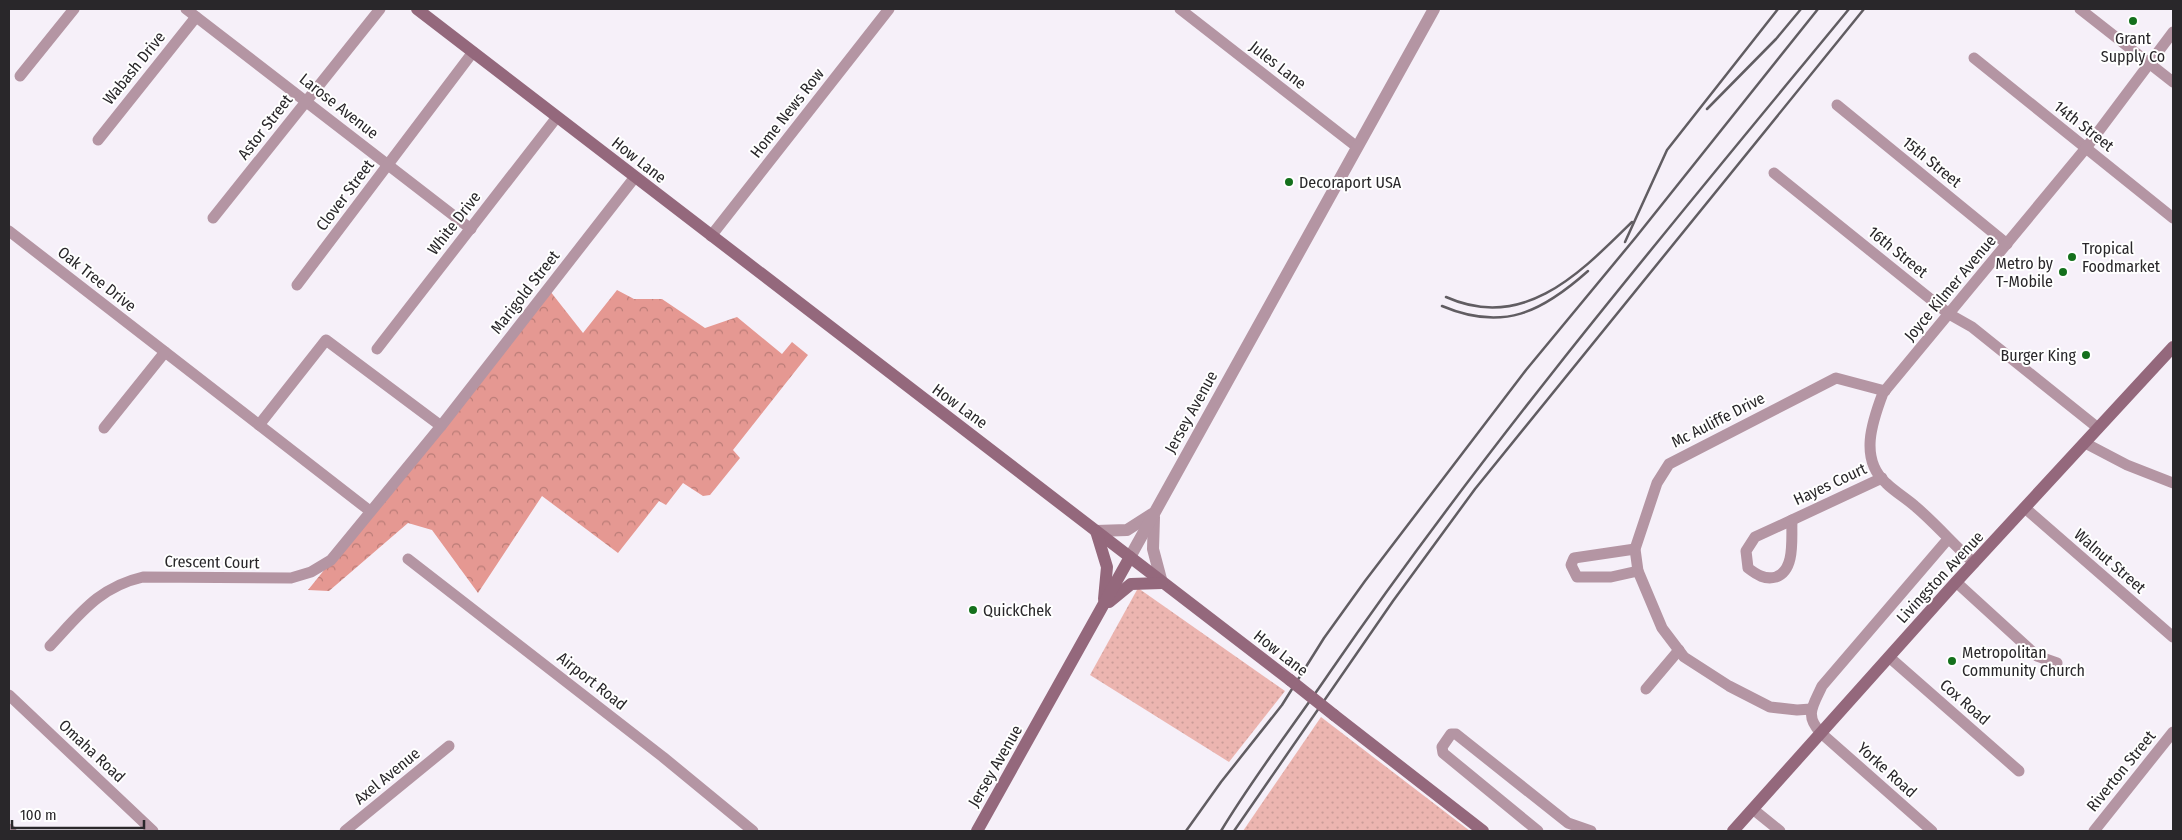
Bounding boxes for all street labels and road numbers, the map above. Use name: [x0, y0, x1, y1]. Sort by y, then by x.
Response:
street label: Wabash Drive: [99, 28, 169, 108]
street label: Jules Lane: [1246, 37, 1310, 93]
street label: Home News Row: [746, 64, 828, 161]
street label: Larose Avenue: [296, 69, 382, 143]
street label: Astor Street: [234, 90, 297, 163]
street label: 14th Street: [2050, 97, 2118, 156]
street label: How Lane: [608, 133, 670, 187]
street label: 15th Street: [1899, 133, 1966, 192]
street label: Clover Street: [312, 155, 378, 234]
street label: White Drive: [423, 188, 485, 258]
street label: 16th Street: [1864, 222, 1932, 282]
street label: Joyce Kilmer Avenue: [1900, 231, 2000, 345]
street label: Oak Tree Drive: [54, 242, 140, 316]
street label: Marigold Street: [487, 246, 564, 337]
street label: Jersey Avenue: [1161, 367, 1221, 457]
street label: How Lane: [929, 380, 991, 432]
street label: Mc Auliffe Drive: [1668, 388, 1768, 452]
street label: Hayes Court: [1791, 459, 1870, 509]
street label: Walnut Street: [2070, 525, 2150, 598]
street label: Livingston Avenue: [1893, 527, 1987, 627]
street label: Crescent Court: [164, 552, 260, 572]
street label: How Lane: [1250, 626, 1312, 680]
street label: Airport Road: [554, 648, 630, 714]
street label: Cox Road: [1936, 675, 1994, 729]
street label: Omaha Road: [55, 716, 129, 786]
street label: Jersey Avenue: [964, 722, 1026, 810]
street label: Riverton Street: [2083, 726, 2160, 815]
street label: Yorke Road: [1853, 738, 1921, 802]
street label: Axel Avenue: [350, 744, 424, 808]

